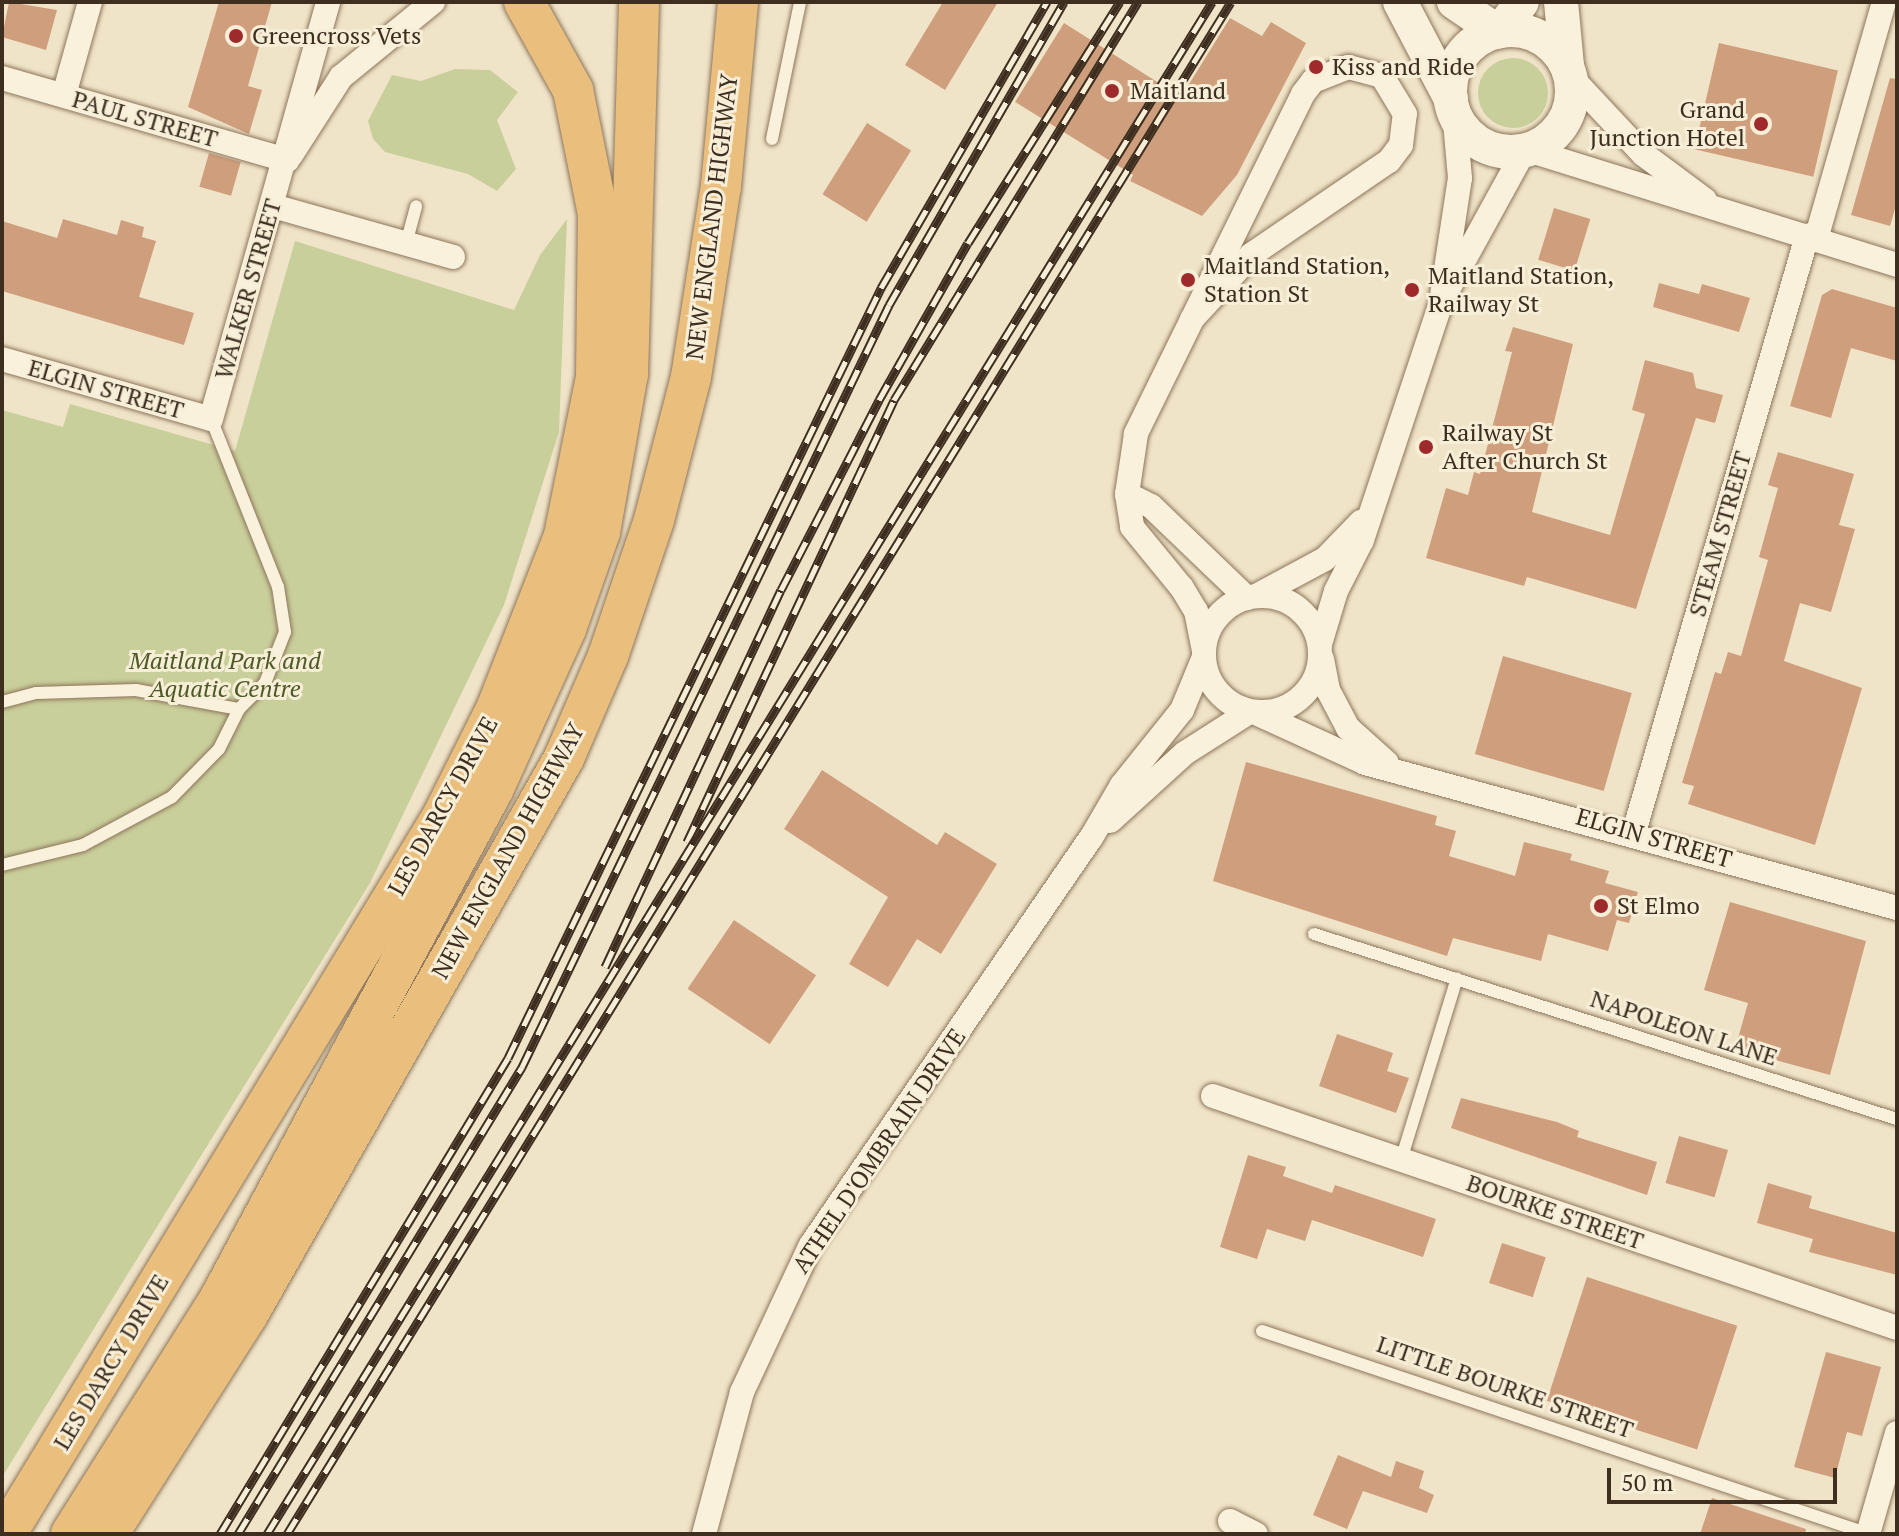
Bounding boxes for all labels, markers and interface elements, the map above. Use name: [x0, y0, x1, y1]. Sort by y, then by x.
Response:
place label: Greencross Vets: [252, 22, 422, 50]
marker: Greencross Vets: [227, 27, 245, 45]
place label: Kiss and Ride: [1332, 53, 1475, 81]
marker: Kiss and Ride: [1307, 58, 1325, 76]
street label: NEW ENGLAND HIGHWAY: [680, 73, 744, 361]
place label: Maitland: [1130, 77, 1226, 105]
marker: Maitland: [1101, 80, 1123, 102]
street label: PAUL STREET: [69, 85, 221, 153]
place label: Grand Junction Hotel: [1589, 96, 1745, 152]
marker: Grand Junction Hotel: [1752, 115, 1770, 133]
street label: WALKER STREET: [208, 196, 288, 382]
place label: Maitland Station, Station St: [1204, 252, 1390, 308]
place label: Maitland Station, Railway St: [1428, 262, 1614, 318]
marker: Maitland Station, Station St: [1179, 271, 1197, 289]
marker: Maitland Station, Railway St: [1403, 281, 1421, 299]
street label: ELGIN STREET: [25, 353, 187, 425]
place label: Railway St After Church St: [1442, 419, 1608, 475]
marker: Railway St After Church St: [1417, 438, 1435, 456]
street label: STEAM STREET: [1683, 448, 1757, 620]
park label: Maitland Park and Aquatic Centre: [129, 647, 321, 703]
street label: LES DARCY DRIVE: [382, 712, 504, 900]
street label: NEW ENGLAND HIGHWAY: [426, 718, 590, 984]
street label: ELGIN STREET: [1573, 802, 1735, 874]
place label: St Elmo: [1617, 892, 1700, 920]
marker: St Elmo: [1592, 897, 1610, 915]
street label: NAPOLEON LANE: [1587, 984, 1781, 1072]
street label: ATHEL D'OMBRAIN DRIVE: [786, 1023, 972, 1279]
street label: BOURKE STREET: [1463, 1168, 1647, 1256]
street label: LES DARCY DRIVE: [47, 1269, 175, 1455]
street label: LITTLE BOURKE STREET: [1373, 1330, 1637, 1444]
scale bar: [1611, 1452, 1841, 1502]
text: 50 m: [1621, 1466, 1673, 1498]

